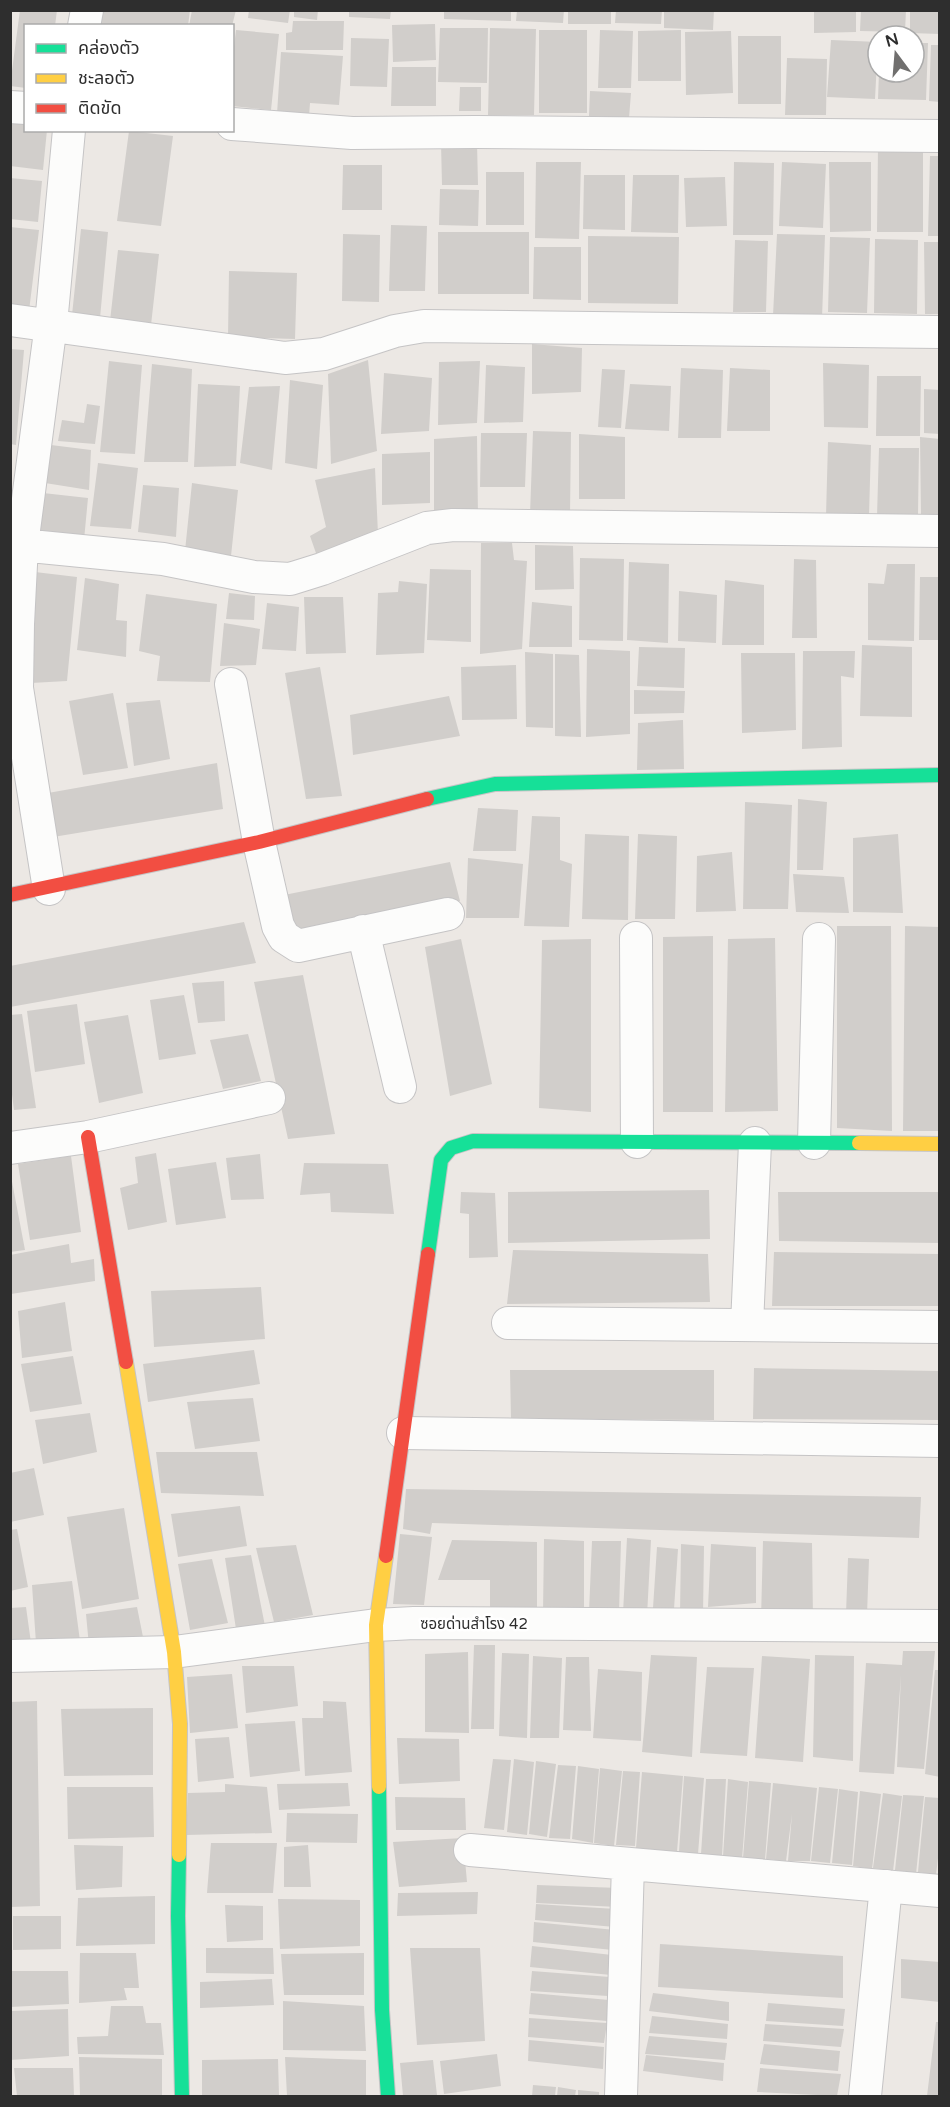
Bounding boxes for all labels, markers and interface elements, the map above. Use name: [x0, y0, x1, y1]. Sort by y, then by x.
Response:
legend: [24, 24, 234, 132]
north arrow: [866, 24, 926, 84]
text: N: [883, 29, 901, 52]
text: คล่องตัว: [78, 37, 140, 59]
text: ชะลอตัว: [78, 67, 135, 89]
text: ติดขัด: [78, 97, 121, 119]
street label: ซอยด่านสำโรง 42: [420, 1615, 528, 1633]

